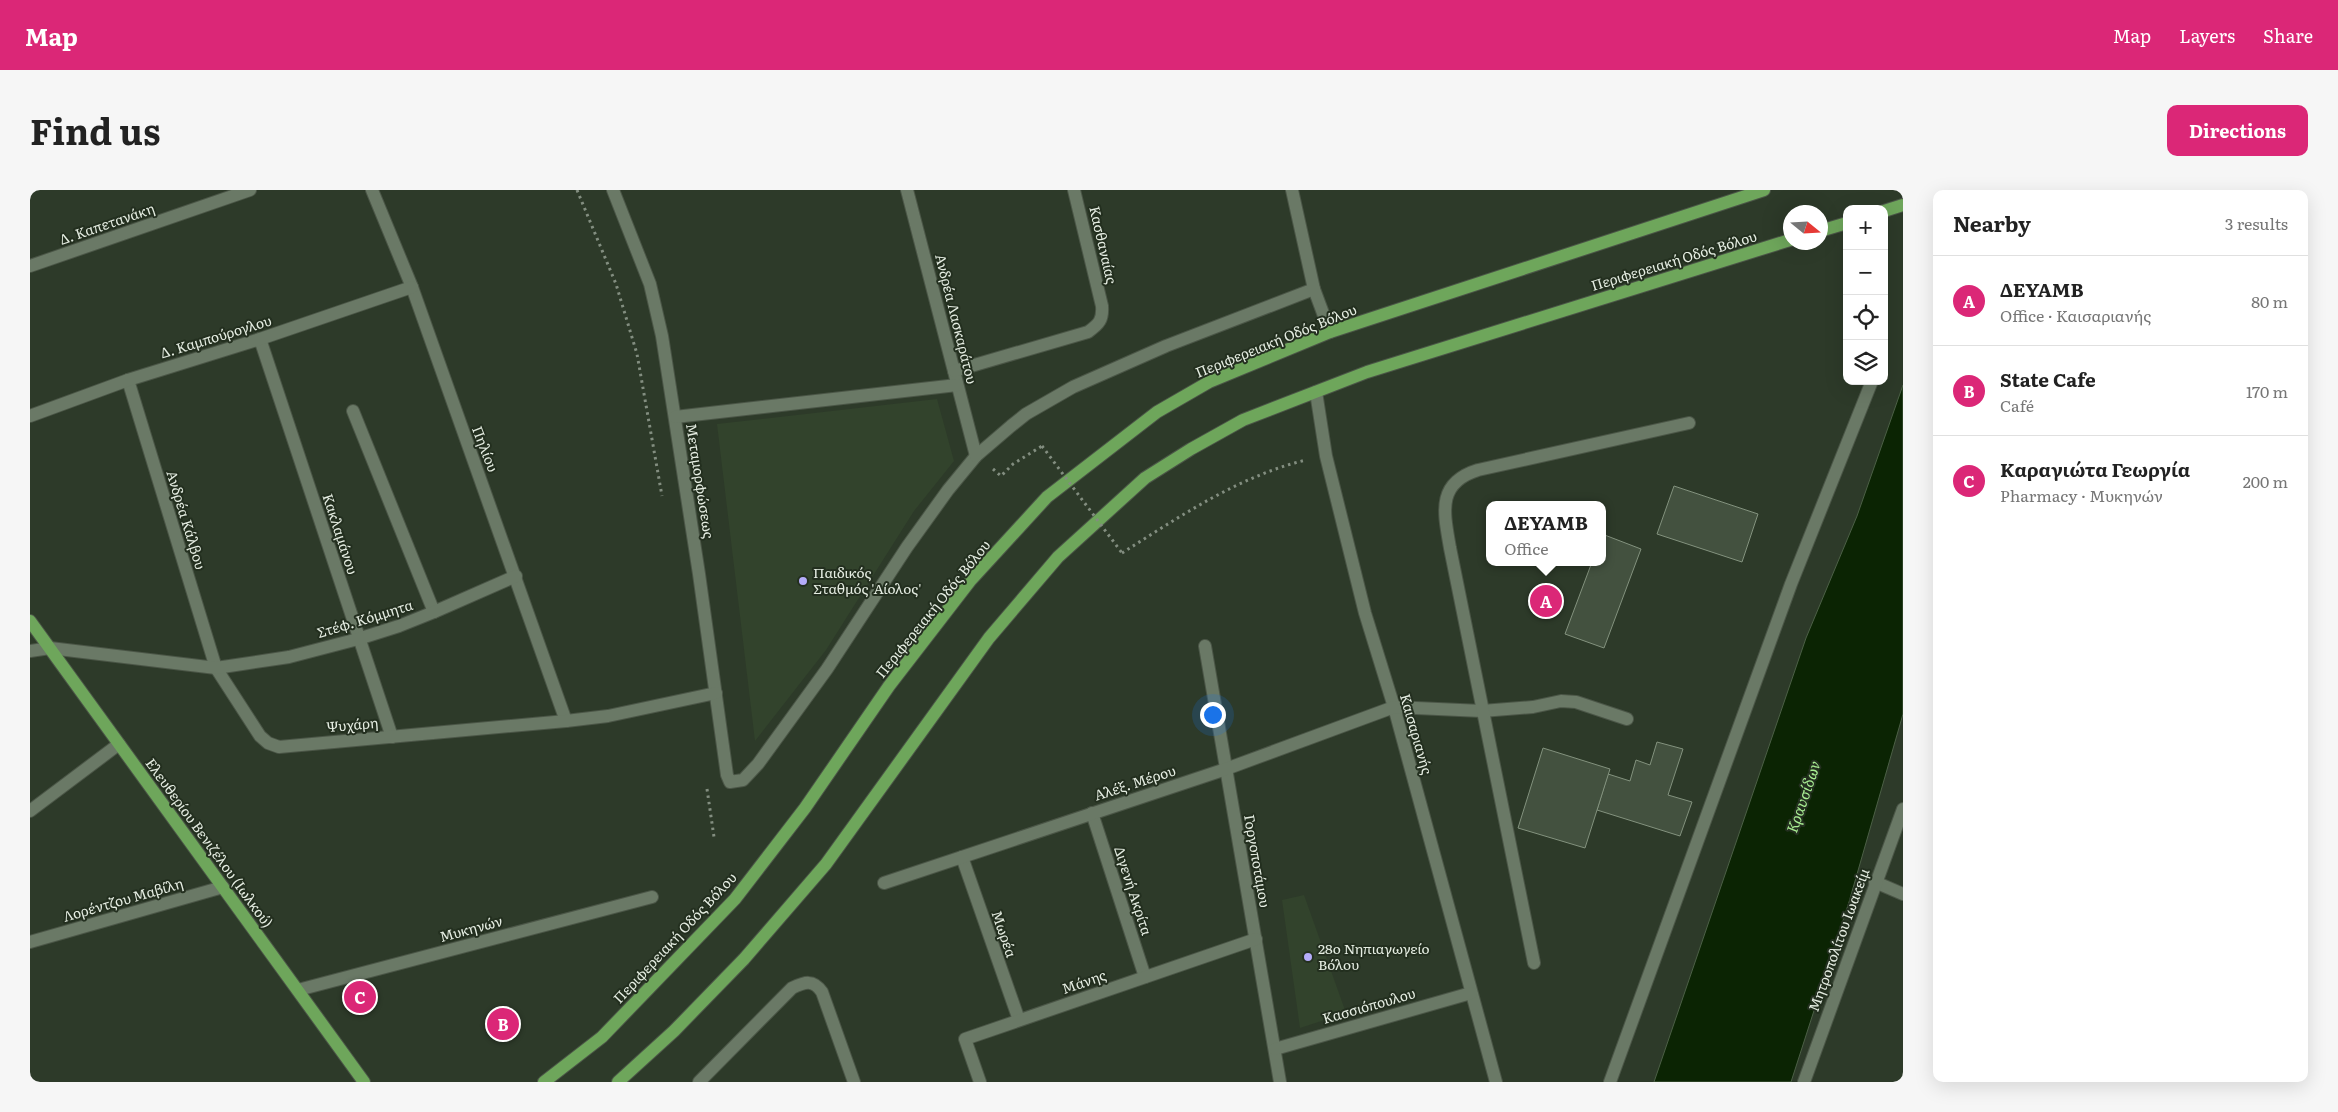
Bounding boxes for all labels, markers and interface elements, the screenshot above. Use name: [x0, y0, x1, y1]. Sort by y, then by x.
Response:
text: Map: [25, 18, 78, 53]
text: Map: [2113, 22, 2151, 49]
text: Layers: [2179, 22, 2235, 49]
text: Share: [2263, 22, 2313, 49]
text: Find us: [30, 104, 160, 156]
button: Directions: [2167, 105, 2308, 156]
street label: Δ. Καπετανάκη: [56, 197, 157, 249]
street label: Κασθαναίας: [1085, 204, 1123, 286]
north arrow: [1783, 205, 1828, 250]
map controls: [1843, 205, 1888, 385]
button: +: [1843, 205, 1888, 250]
text: Nearby: [1953, 207, 2031, 238]
text: 3 results: [2225, 211, 2288, 235]
street label: Περιφερειακή Οδός Βόλου: [1588, 225, 1759, 295]
button: −: [1843, 250, 1888, 295]
street label: Ανδρέα Λασκαράτου: [931, 252, 983, 386]
text: ΔΕΥΑΜΒ: [2000, 275, 2084, 303]
text: A: [1963, 289, 1975, 313]
text: 80 m: [2251, 289, 2288, 313]
button: locate: [1843, 295, 1888, 340]
street label: Περιφερειακή Οδός Βόλου: [1192, 299, 1359, 382]
text: Office · Καισαριανής: [2000, 303, 2151, 327]
street label: Δ. Καμπούρογλου: [158, 310, 274, 362]
button: layers: [1843, 340, 1888, 385]
text: State Cafe: [2000, 365, 2096, 393]
text: B: [1963, 379, 1975, 403]
text: 170 m: [2246, 379, 2288, 403]
text: Café: [2000, 393, 2034, 417]
street label: Μεταμορφώσεως: [682, 422, 720, 540]
street label: Πηλίου: [468, 423, 504, 475]
text: Καραγιώτα Γεωργία: [2000, 455, 2190, 483]
street label: Ανδρέα Κάλβου: [162, 468, 212, 572]
text: C: [1963, 469, 1975, 493]
text: 200 m: [2243, 469, 2288, 493]
text: Pharmacy · Μυκηνών: [2000, 483, 2163, 507]
street label: Κακλαμάνου: [318, 491, 363, 577]
popup: [1486, 501, 1606, 566]
text: ΔΕΥΑΜΒ: [1504, 508, 1588, 536]
street label: Περιφερειακή Οδός Βόλου: [870, 535, 994, 682]
text: Office: [1504, 536, 1548, 560]
place label: Παιδικός Σταθμός 'Αίολος': [813, 562, 922, 598]
marker: Παιδικός Σταθμός 'Αίολος': [797, 575, 809, 587]
pin: A: [1530, 582, 1562, 620]
street label: Στέφ. Κόμμητα: [314, 594, 416, 642]
street label: Καισαριανής: [1396, 691, 1438, 776]
your location: [1200, 702, 1226, 728]
street label: Ψυχάρη: [325, 712, 379, 736]
street label: Ελευθερίου Βενιζέλου (Ιωλκού): [141, 754, 278, 931]
water label: Κραυσίδων: [1779, 757, 1826, 836]
street label: Αλέξ. Μέρου: [1091, 759, 1178, 805]
street label: Γοργοποτάμου: [1240, 813, 1276, 909]
street label: Διγενή Ακρίτα: [1110, 844, 1158, 938]
street label: Μητροπολίτου Ιωακείμ: [1803, 865, 1873, 1014]
street label: Περιφερειακή Οδός Βόλου: [608, 867, 740, 1007]
street label: Λορέντζου Μαβίλη: [60, 872, 185, 926]
street label: Μωρέα: [988, 907, 1022, 960]
street label: Μυκηνών: [437, 910, 504, 946]
place label: 28ο Νηπιαγωγείο Βόλου: [1318, 938, 1430, 974]
marker: 28ο Νηπιαγωγείο Βόλου: [1302, 951, 1314, 963]
street label: Μάνης: [1059, 964, 1108, 998]
pin: C: [344, 978, 376, 1016]
street label: Κασσιόπουλου: [1320, 982, 1418, 1028]
pin: B: [487, 1005, 519, 1043]

